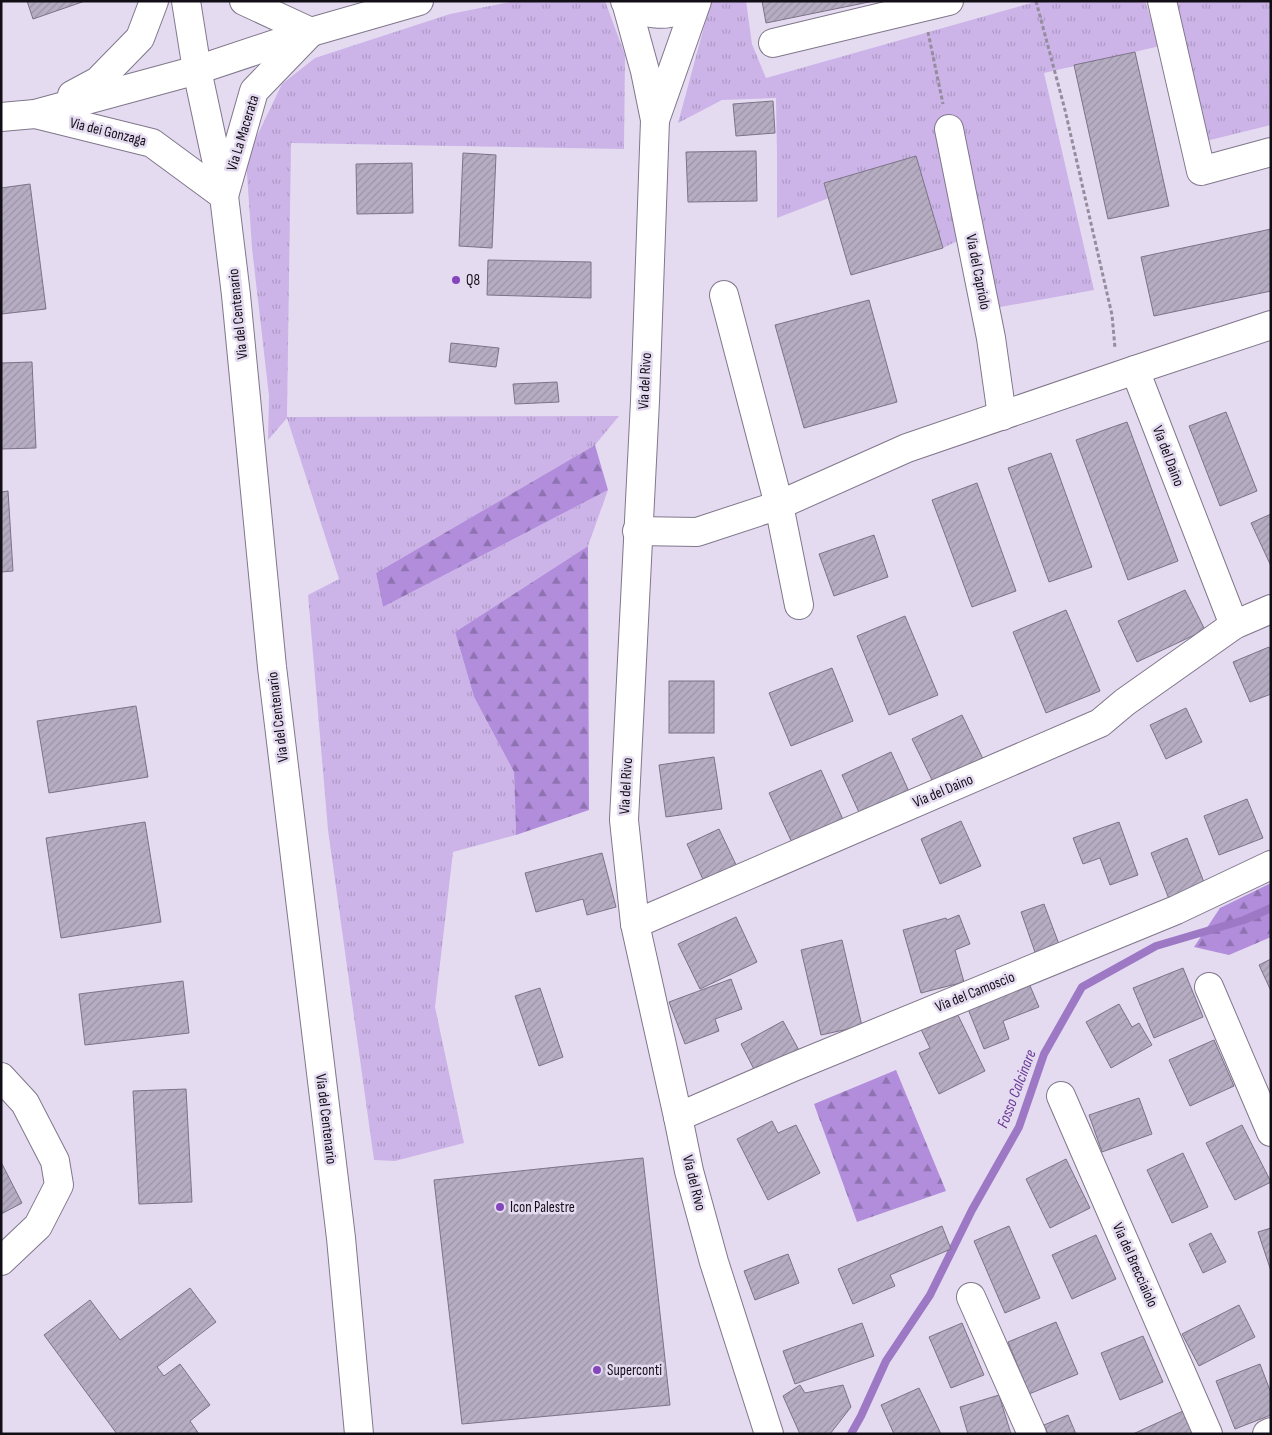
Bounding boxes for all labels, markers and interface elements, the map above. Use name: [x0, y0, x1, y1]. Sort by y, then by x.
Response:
street label: Via La Macerata: [222, 93, 264, 173]
street label: Via dei Gonzaga: [68, 113, 148, 151]
street label: Via del Capriolo: [961, 233, 995, 311]
street label: Via del Centenario: [224, 268, 252, 360]
place label: Q8: [466, 271, 480, 290]
marker: Q8: [450, 274, 462, 286]
street label: Via del Rivo: [634, 352, 656, 410]
street label: Via del Daino: [1148, 423, 1188, 489]
street label: Via del Centenario: [263, 671, 293, 763]
street label: Via del Rivo: [615, 757, 637, 815]
street label: Via del Daino: [910, 770, 976, 812]
street label: Via del Camoscio: [932, 967, 1018, 1017]
water label: Fosso Calcinare: [993, 1047, 1041, 1131]
street label: Via del Centenario: [311, 1073, 341, 1165]
street label: Via del Rivo: [678, 1153, 710, 1213]
place label: Icon Palestre: [510, 1198, 575, 1217]
marker: Icon Palestre: [494, 1201, 506, 1213]
street label: Via del Brecciaiolo: [1108, 1220, 1162, 1310]
place label: Superconti: [607, 1361, 662, 1380]
marker: Superconti: [591, 1364, 603, 1376]

